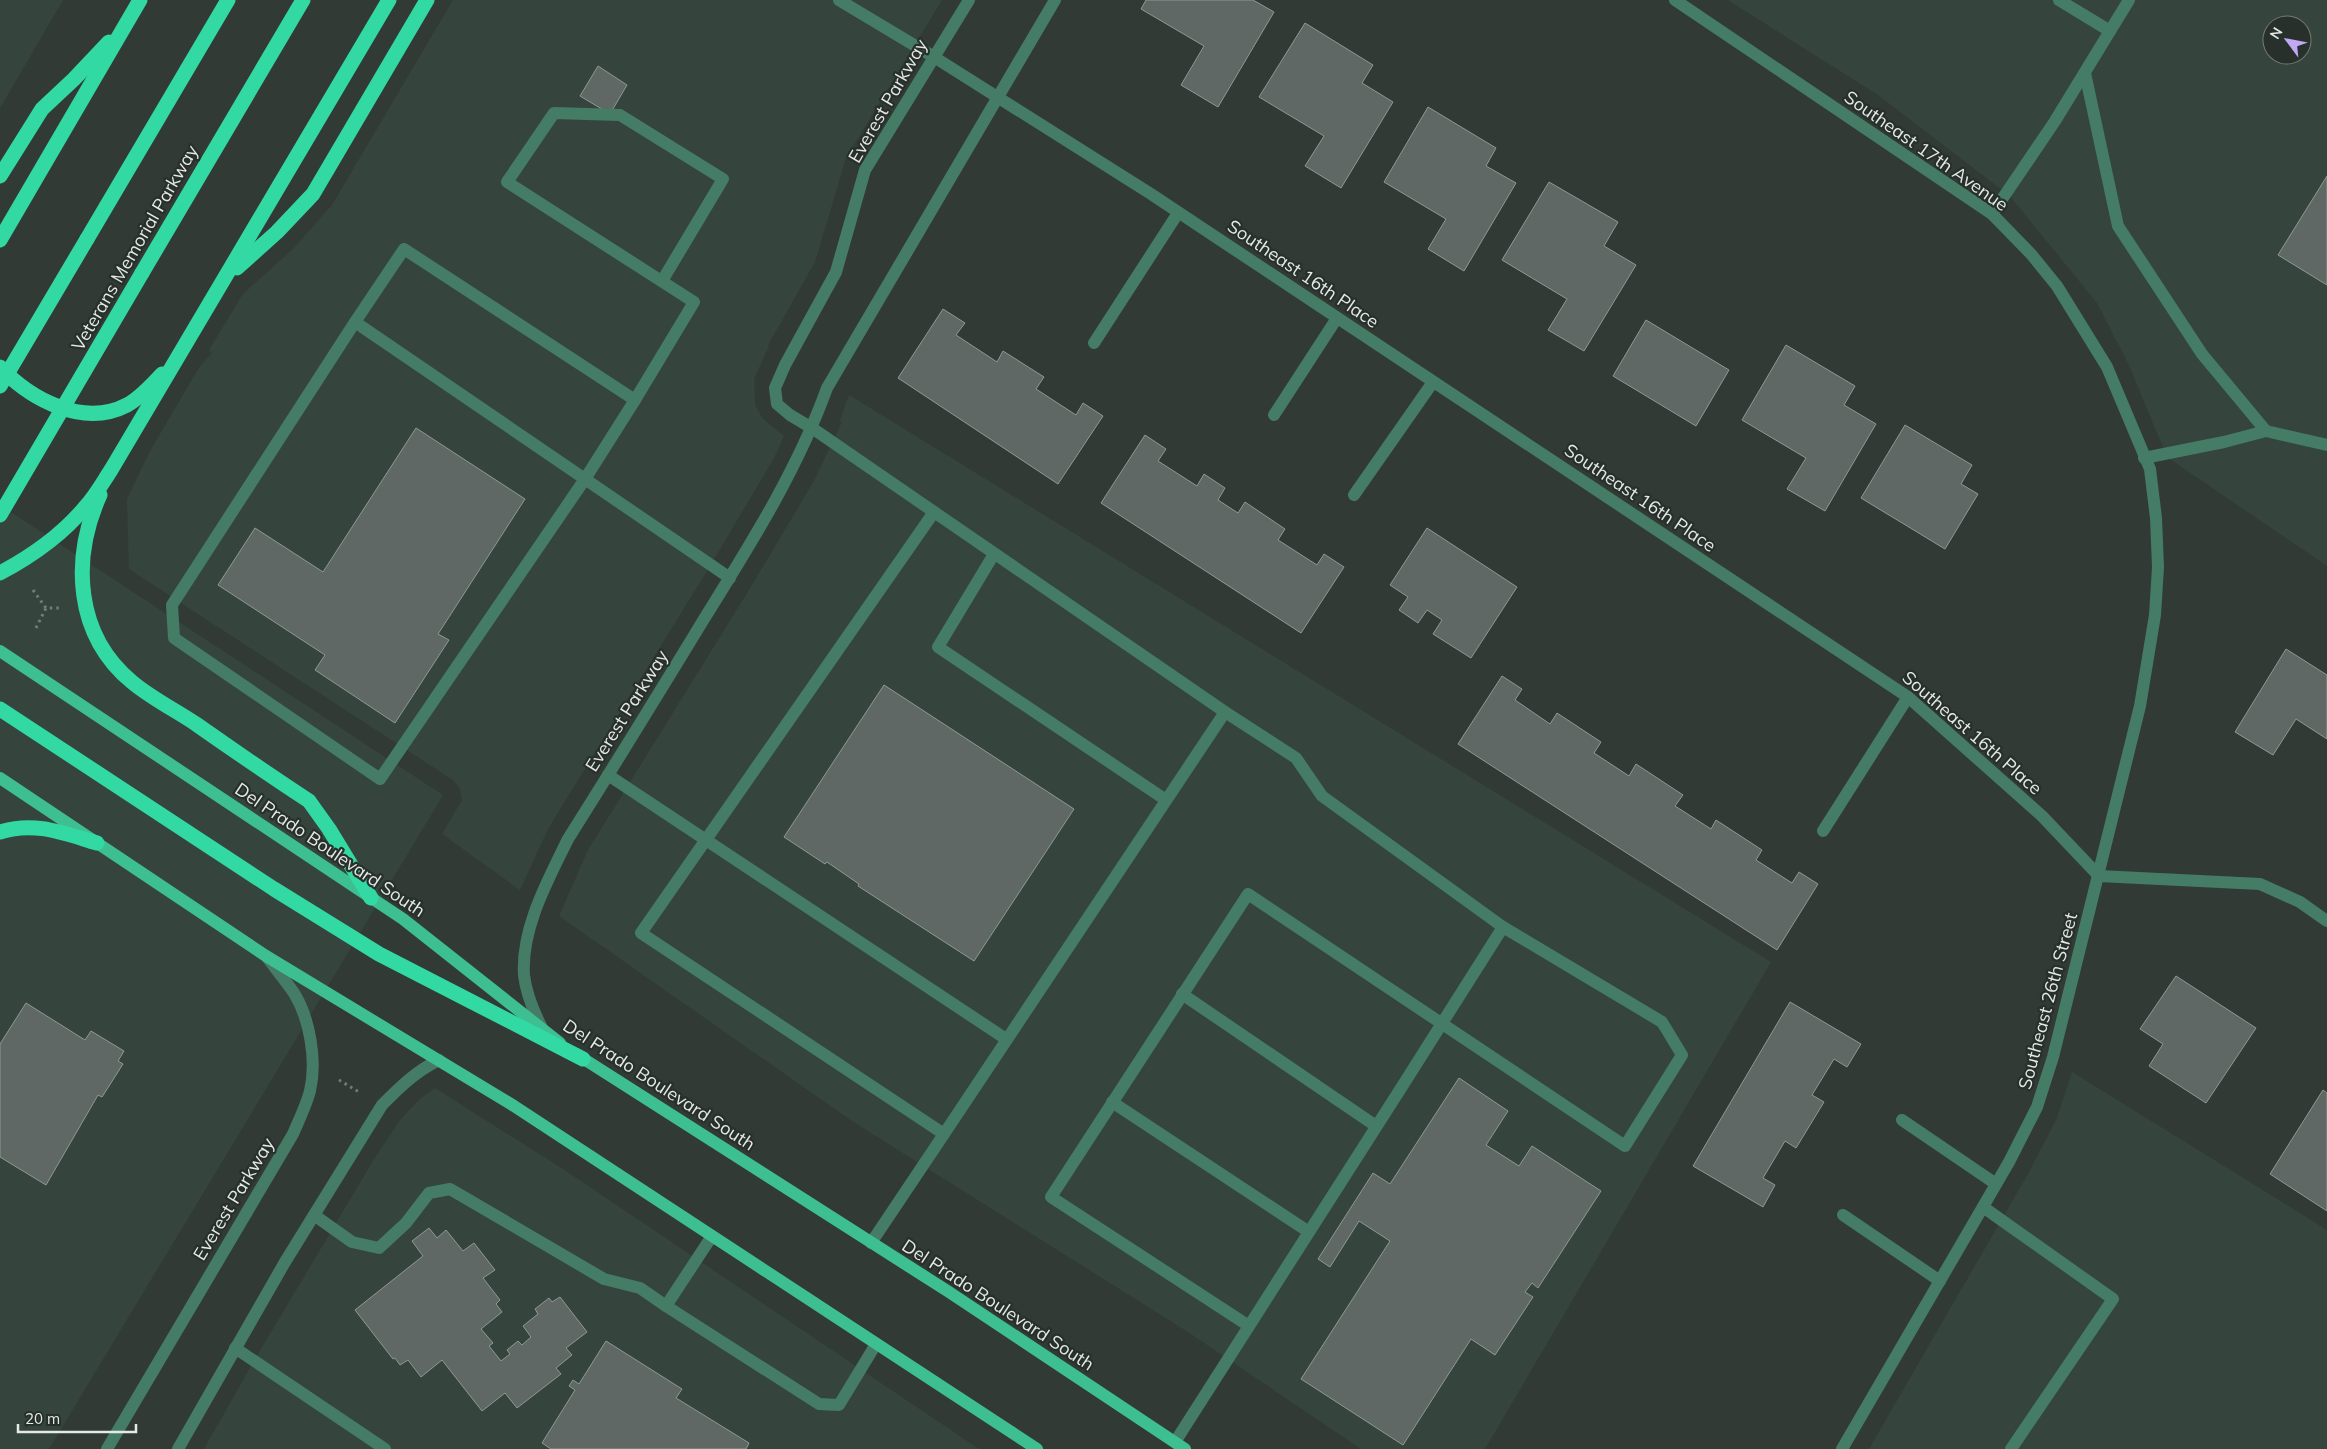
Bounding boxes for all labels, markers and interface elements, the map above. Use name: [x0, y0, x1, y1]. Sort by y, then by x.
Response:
north arrow: [2262, 15, 2312, 65]
text: N: [2266, 24, 2286, 42]
street label: Everest Parkway: [843, 34, 932, 167]
street label: Southeast 17th Avenue: [1840, 85, 2013, 216]
street label: Veterans Memorial Parkway: [66, 140, 203, 355]
street label: Southeast 16th Place: [1223, 214, 1383, 333]
street label: Southeast 16th Place: [1560, 438, 1720, 557]
street label: Everest Parkway: [580, 645, 673, 776]
street label: Southeast 16th Place: [1898, 666, 2047, 800]
street label: Del Prado Boulevard South: [231, 777, 430, 922]
street label: Southeast 26th Street: [2013, 910, 2082, 1092]
street label: Del Prado Boulevard South: [559, 1014, 760, 1155]
street label: Everest Parkway: [188, 1133, 279, 1264]
street label: Del Prado Boulevard South: [898, 1234, 1099, 1375]
scale bar: [18, 1402, 135, 1434]
text: 20 m: [25, 1409, 60, 1428]

